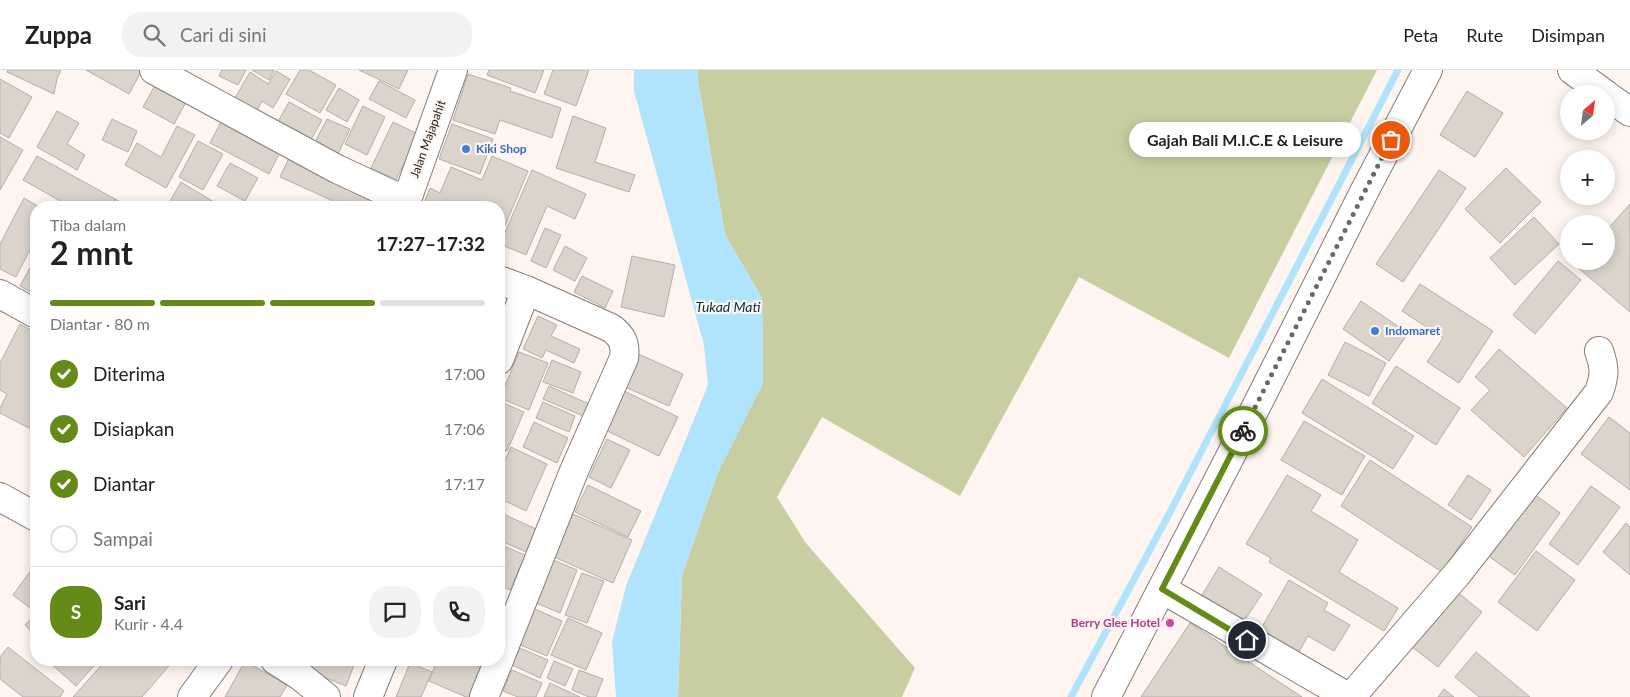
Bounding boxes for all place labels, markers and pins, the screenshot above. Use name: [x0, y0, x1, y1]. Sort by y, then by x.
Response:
pin: [1370, 119, 1412, 161]
callout: Gajah Bali M.I.C.E & Leisure: [1128, 122, 1361, 158]
place label: Kiki Shop: [476, 141, 527, 156]
marker: Kiki Shop: [460, 143, 472, 155]
place label: Indomaret: [1385, 323, 1441, 338]
marker: Indomaret: [1369, 325, 1381, 337]
place label: Berry Glee Hotel: [1071, 615, 1160, 630]
marker: Berry Glee Hotel: [1164, 617, 1176, 629]
pin: [1226, 619, 1268, 661]

